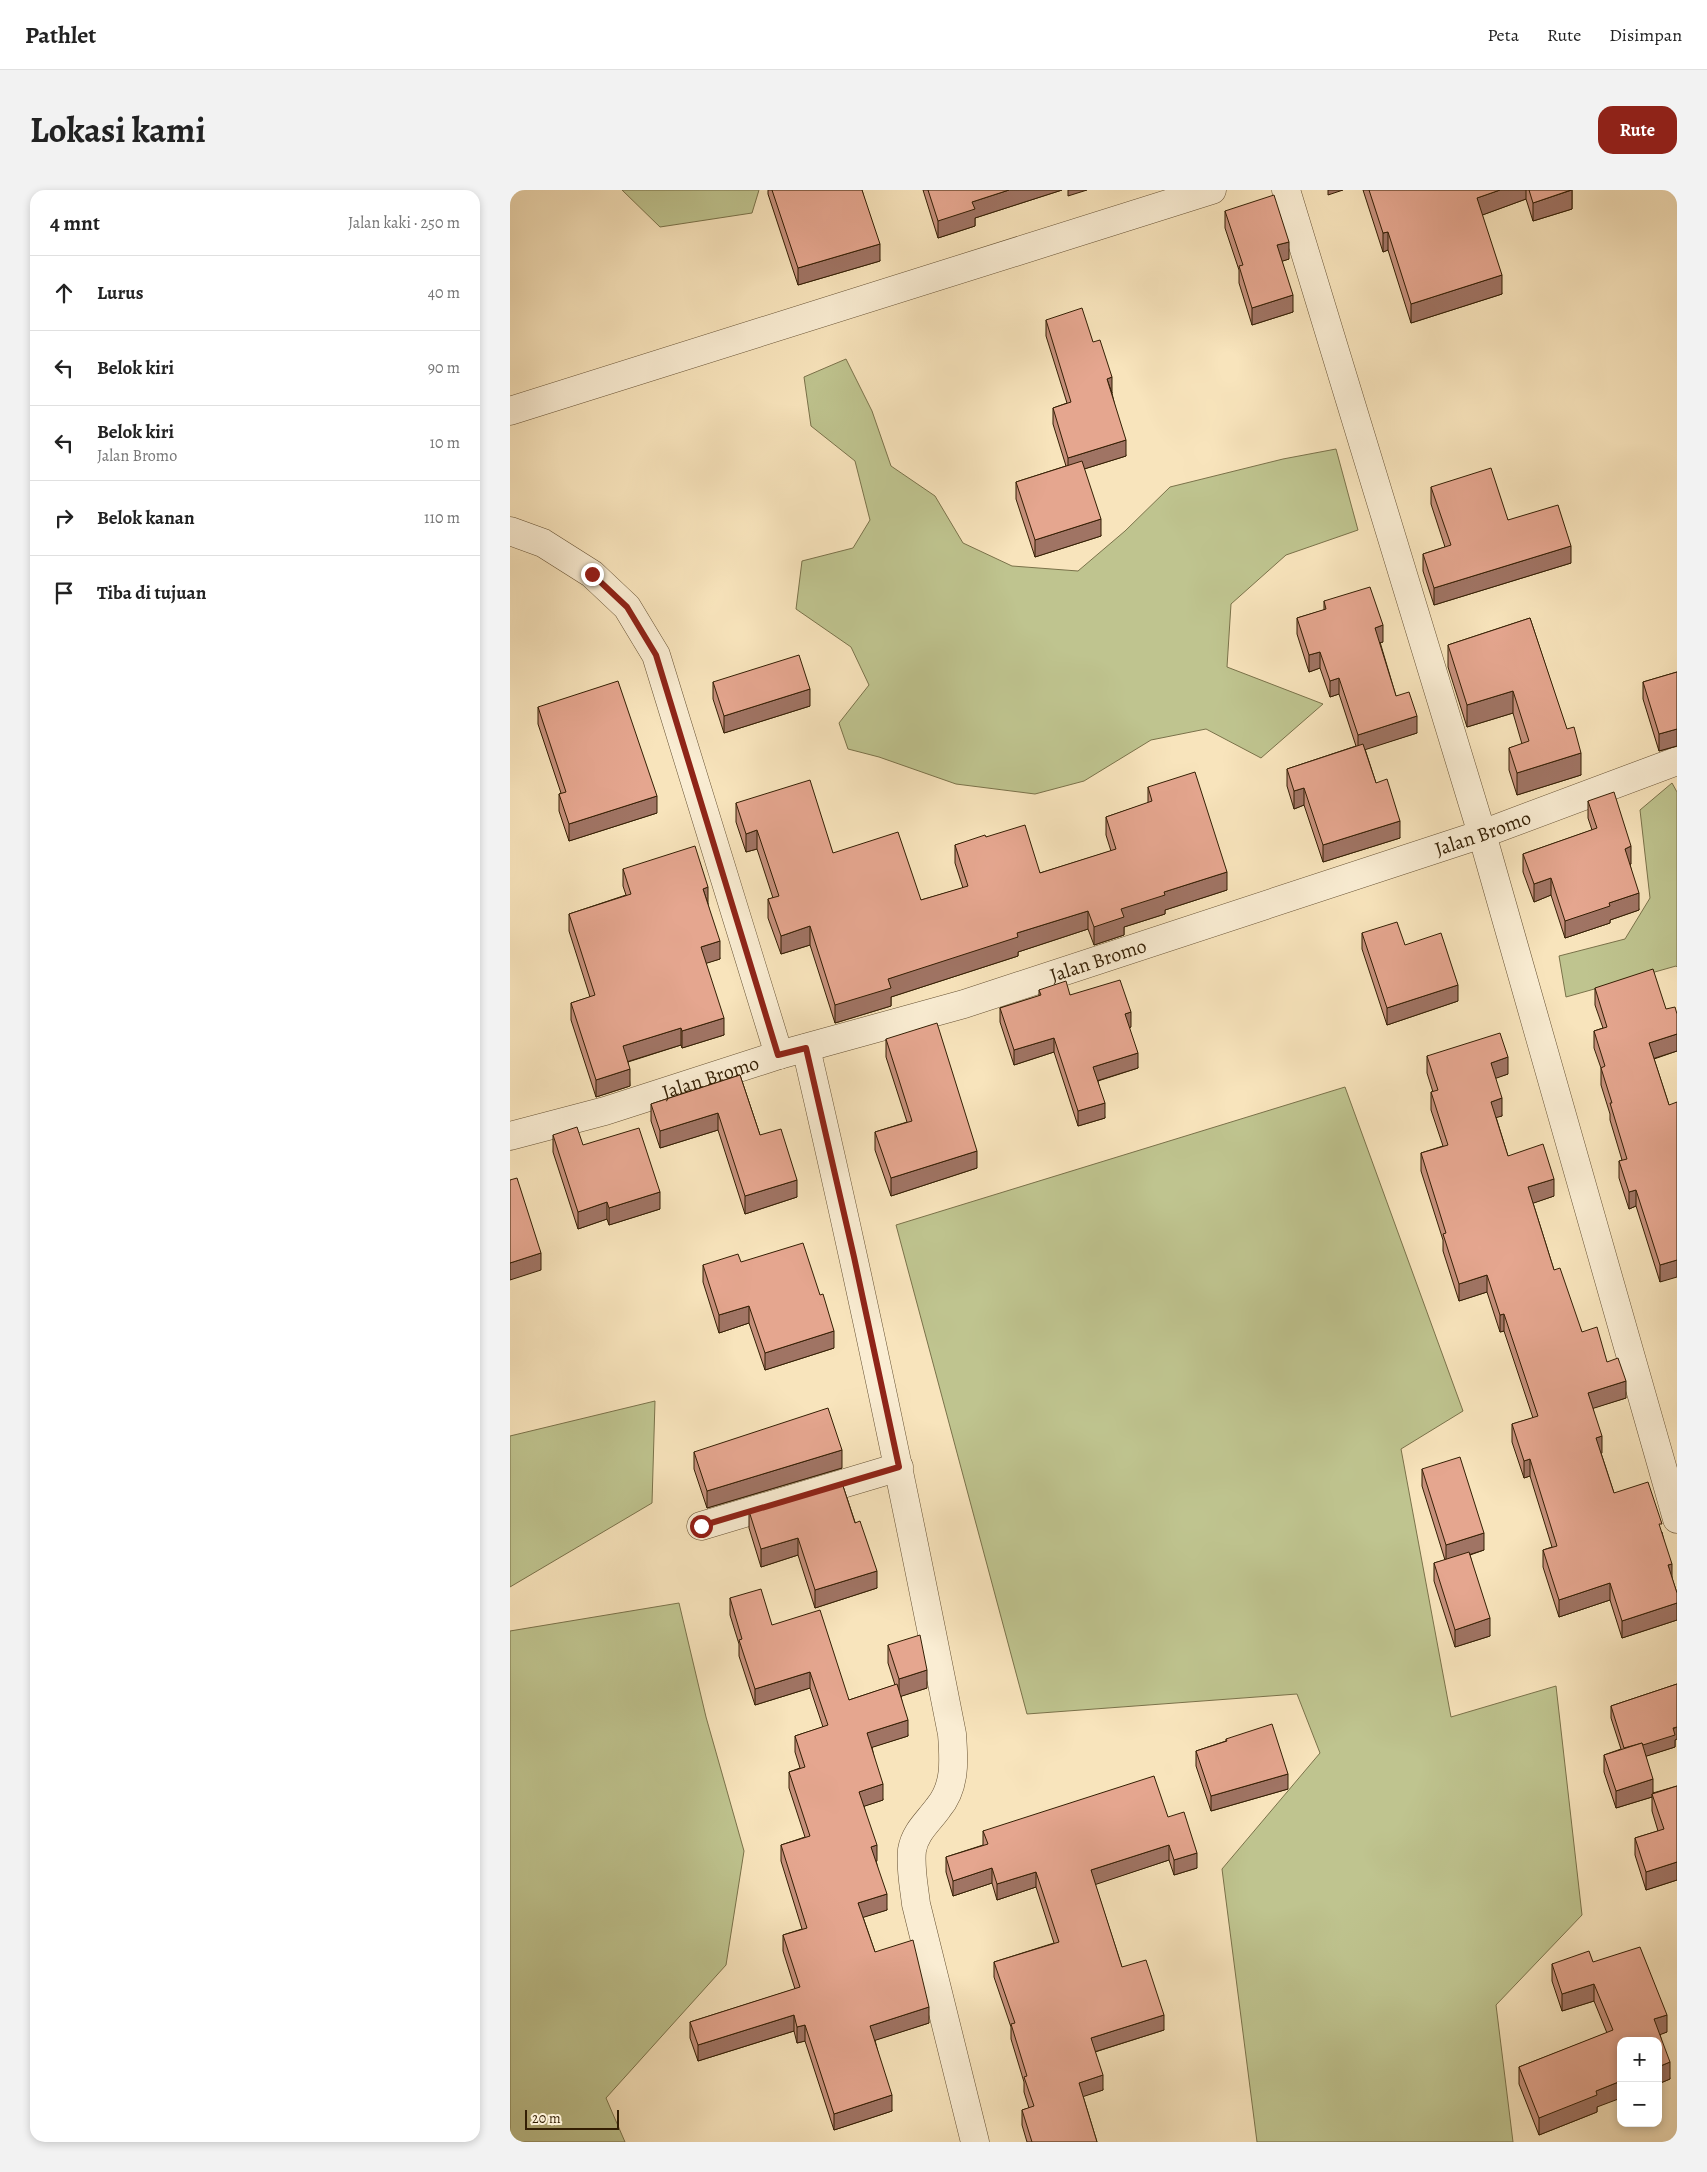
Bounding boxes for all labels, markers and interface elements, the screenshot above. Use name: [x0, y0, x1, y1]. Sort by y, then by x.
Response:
text: Pathlet: [25, 19, 96, 51]
text: Peta: [1488, 23, 1519, 47]
text: Rute: [1547, 23, 1581, 47]
text: Disimpan: [1609, 23, 1682, 47]
text: Lokasi kami: [30, 106, 206, 154]
button: Rute: [1598, 106, 1677, 154]
text: 4 mnt: [50, 209, 100, 237]
text: Jalan kaki · 250 m: [348, 212, 460, 234]
icon: ahead: [50, 279, 78, 307]
text: Lurus: [97, 280, 143, 306]
text: 40 m: [428, 282, 460, 304]
icon: left: [50, 354, 78, 382]
text: Belok kiri: [97, 355, 174, 381]
text: 90 m: [428, 357, 460, 379]
text: Belok kiri: [97, 419, 174, 445]
icon: left: [50, 429, 78, 457]
text: 10 m: [430, 432, 460, 454]
text: Jalan Bromo: [97, 445, 177, 467]
icon: right: [50, 504, 78, 532]
text: Belok kanan: [97, 505, 195, 531]
text: 110 m: [424, 507, 460, 529]
route end: [581, 563, 604, 586]
icon: arrive: [50, 579, 78, 607]
text: Tiba di tujuan: [97, 580, 206, 606]
street label: Jalan Bromo: [1431, 804, 1535, 863]
street label: Jalan Bromo: [1046, 932, 1150, 989]
street label: Jalan Bromo: [659, 1049, 762, 1106]
route start: [690, 1515, 713, 1538]
map controls: [1617, 2037, 1662, 2127]
button: +: [1617, 2037, 1662, 2082]
button: −: [1617, 2082, 1662, 2127]
scale bar: [525, 2107, 619, 2130]
text: 20 m: [532, 2109, 561, 2128]

